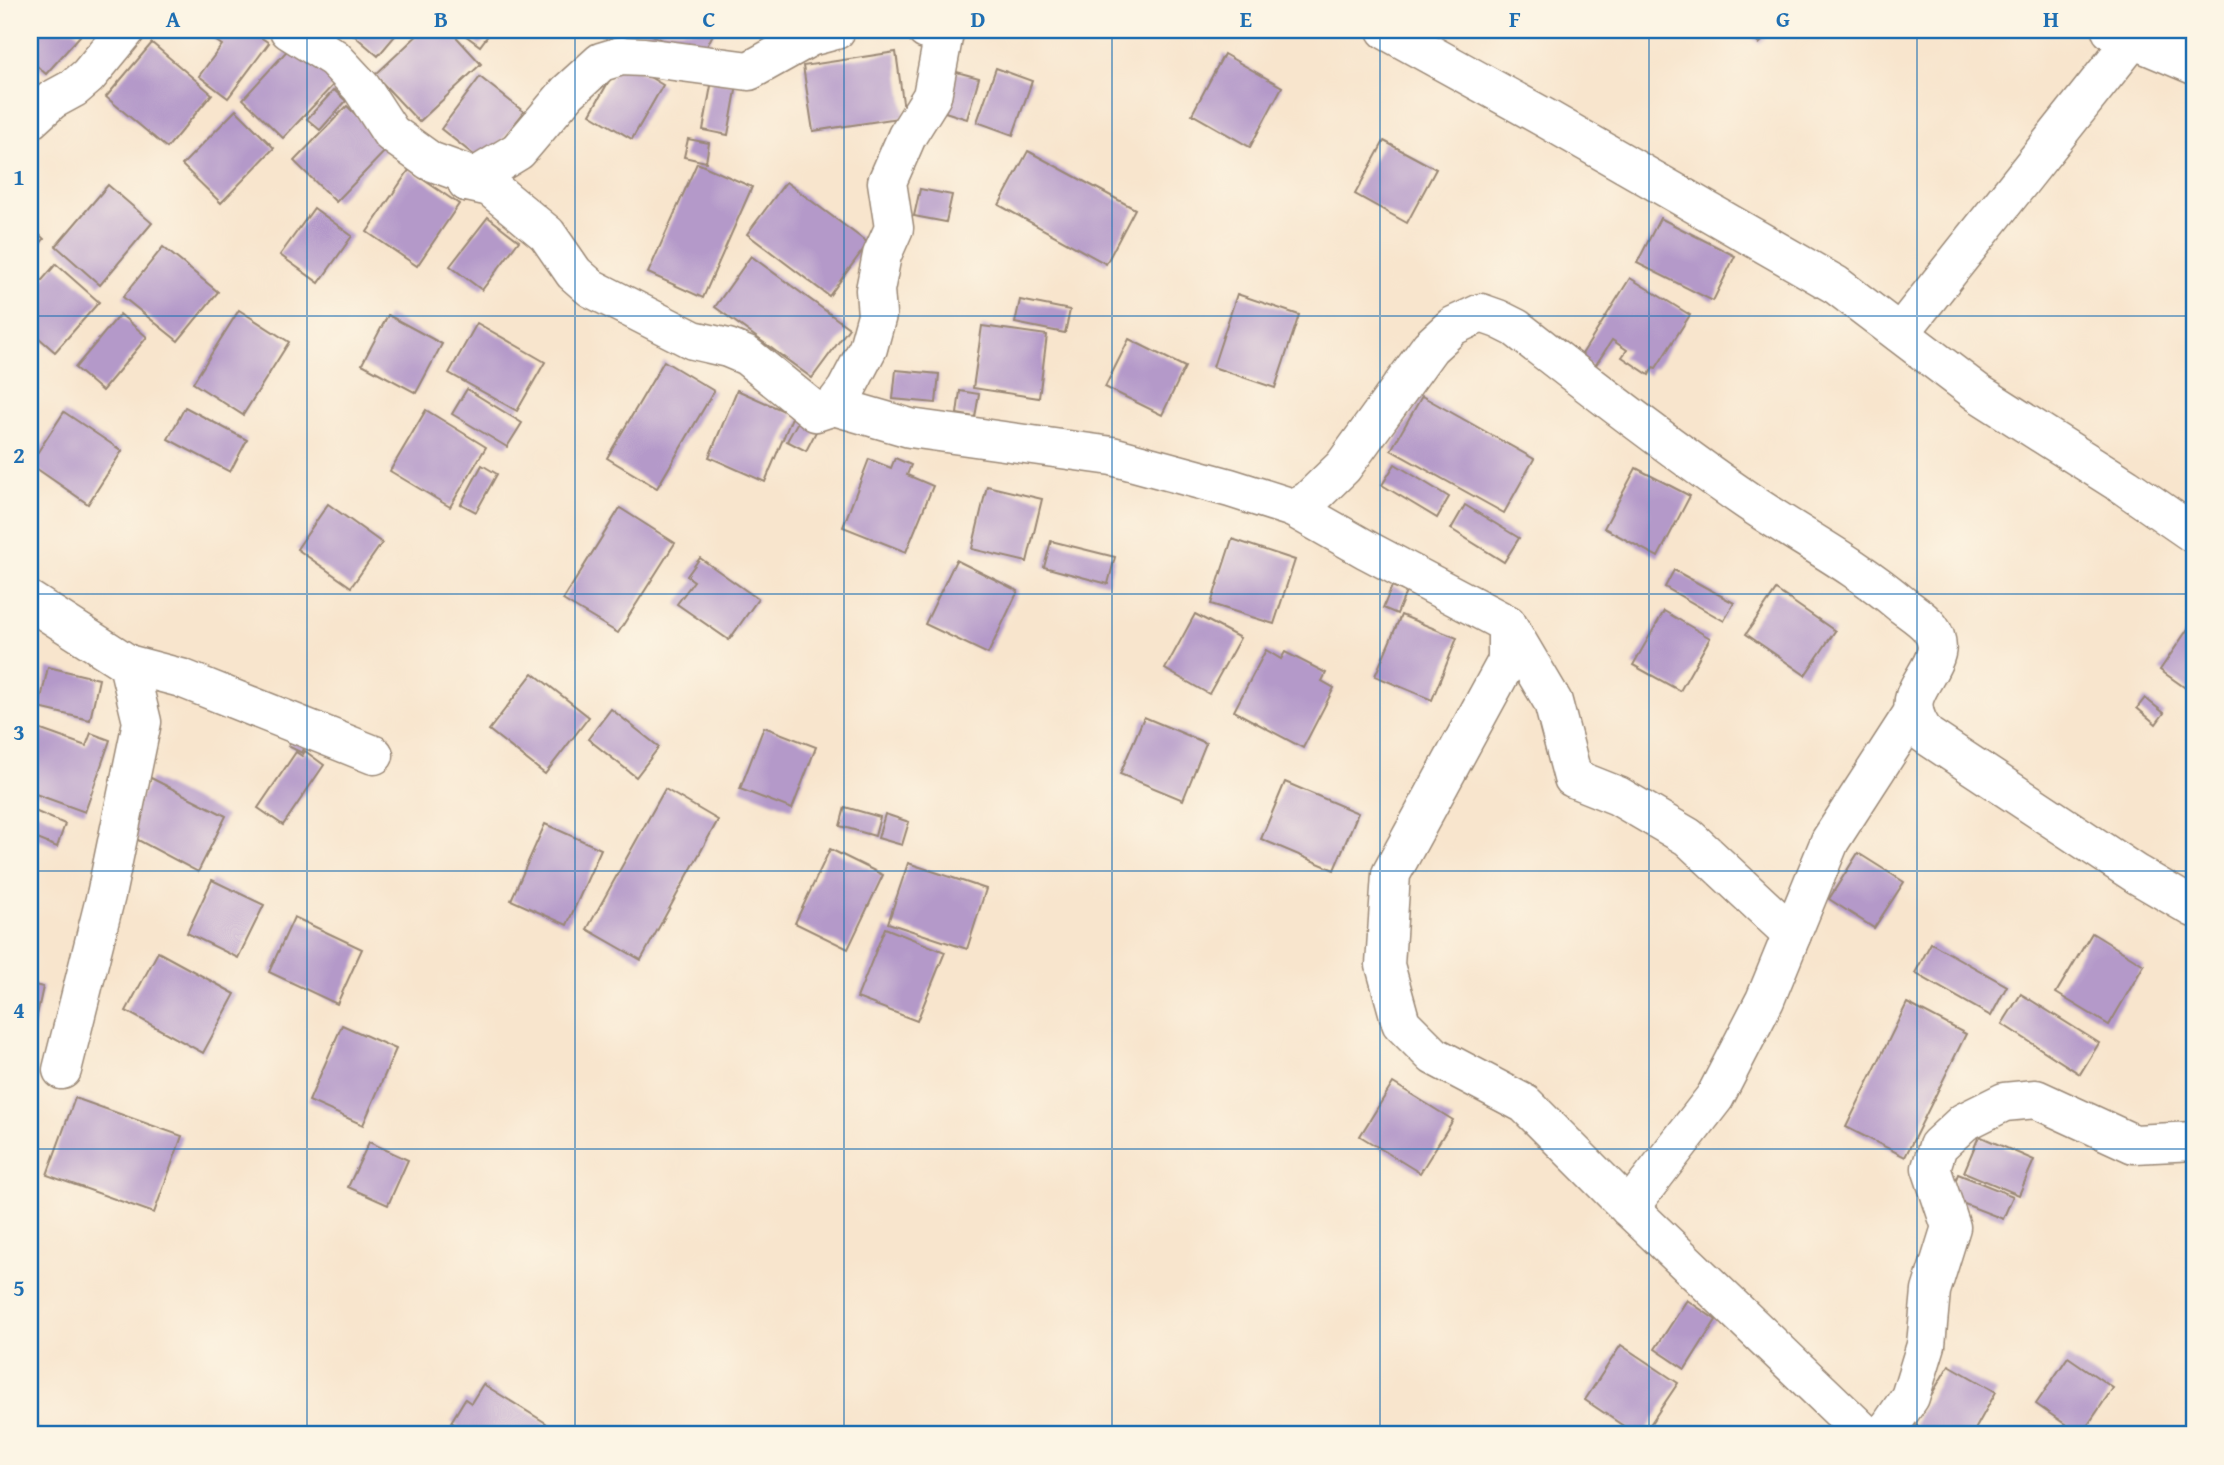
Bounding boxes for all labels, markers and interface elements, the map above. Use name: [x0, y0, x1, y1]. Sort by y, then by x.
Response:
text: A: [166, 2, 181, 35]
text: B: [434, 2, 448, 35]
text: C: [702, 2, 716, 35]
text: D: [971, 2, 986, 35]
text: E: [1240, 2, 1252, 35]
text: F: [1509, 2, 1521, 35]
text: G: [1776, 2, 1790, 35]
text: H: [2043, 2, 2059, 35]
text: 1: [13, 160, 25, 193]
text: 2: [13, 438, 25, 471]
text: 3: [13, 715, 25, 748]
text: 4: [13, 993, 25, 1026]
text: 5: [13, 1271, 25, 1304]

